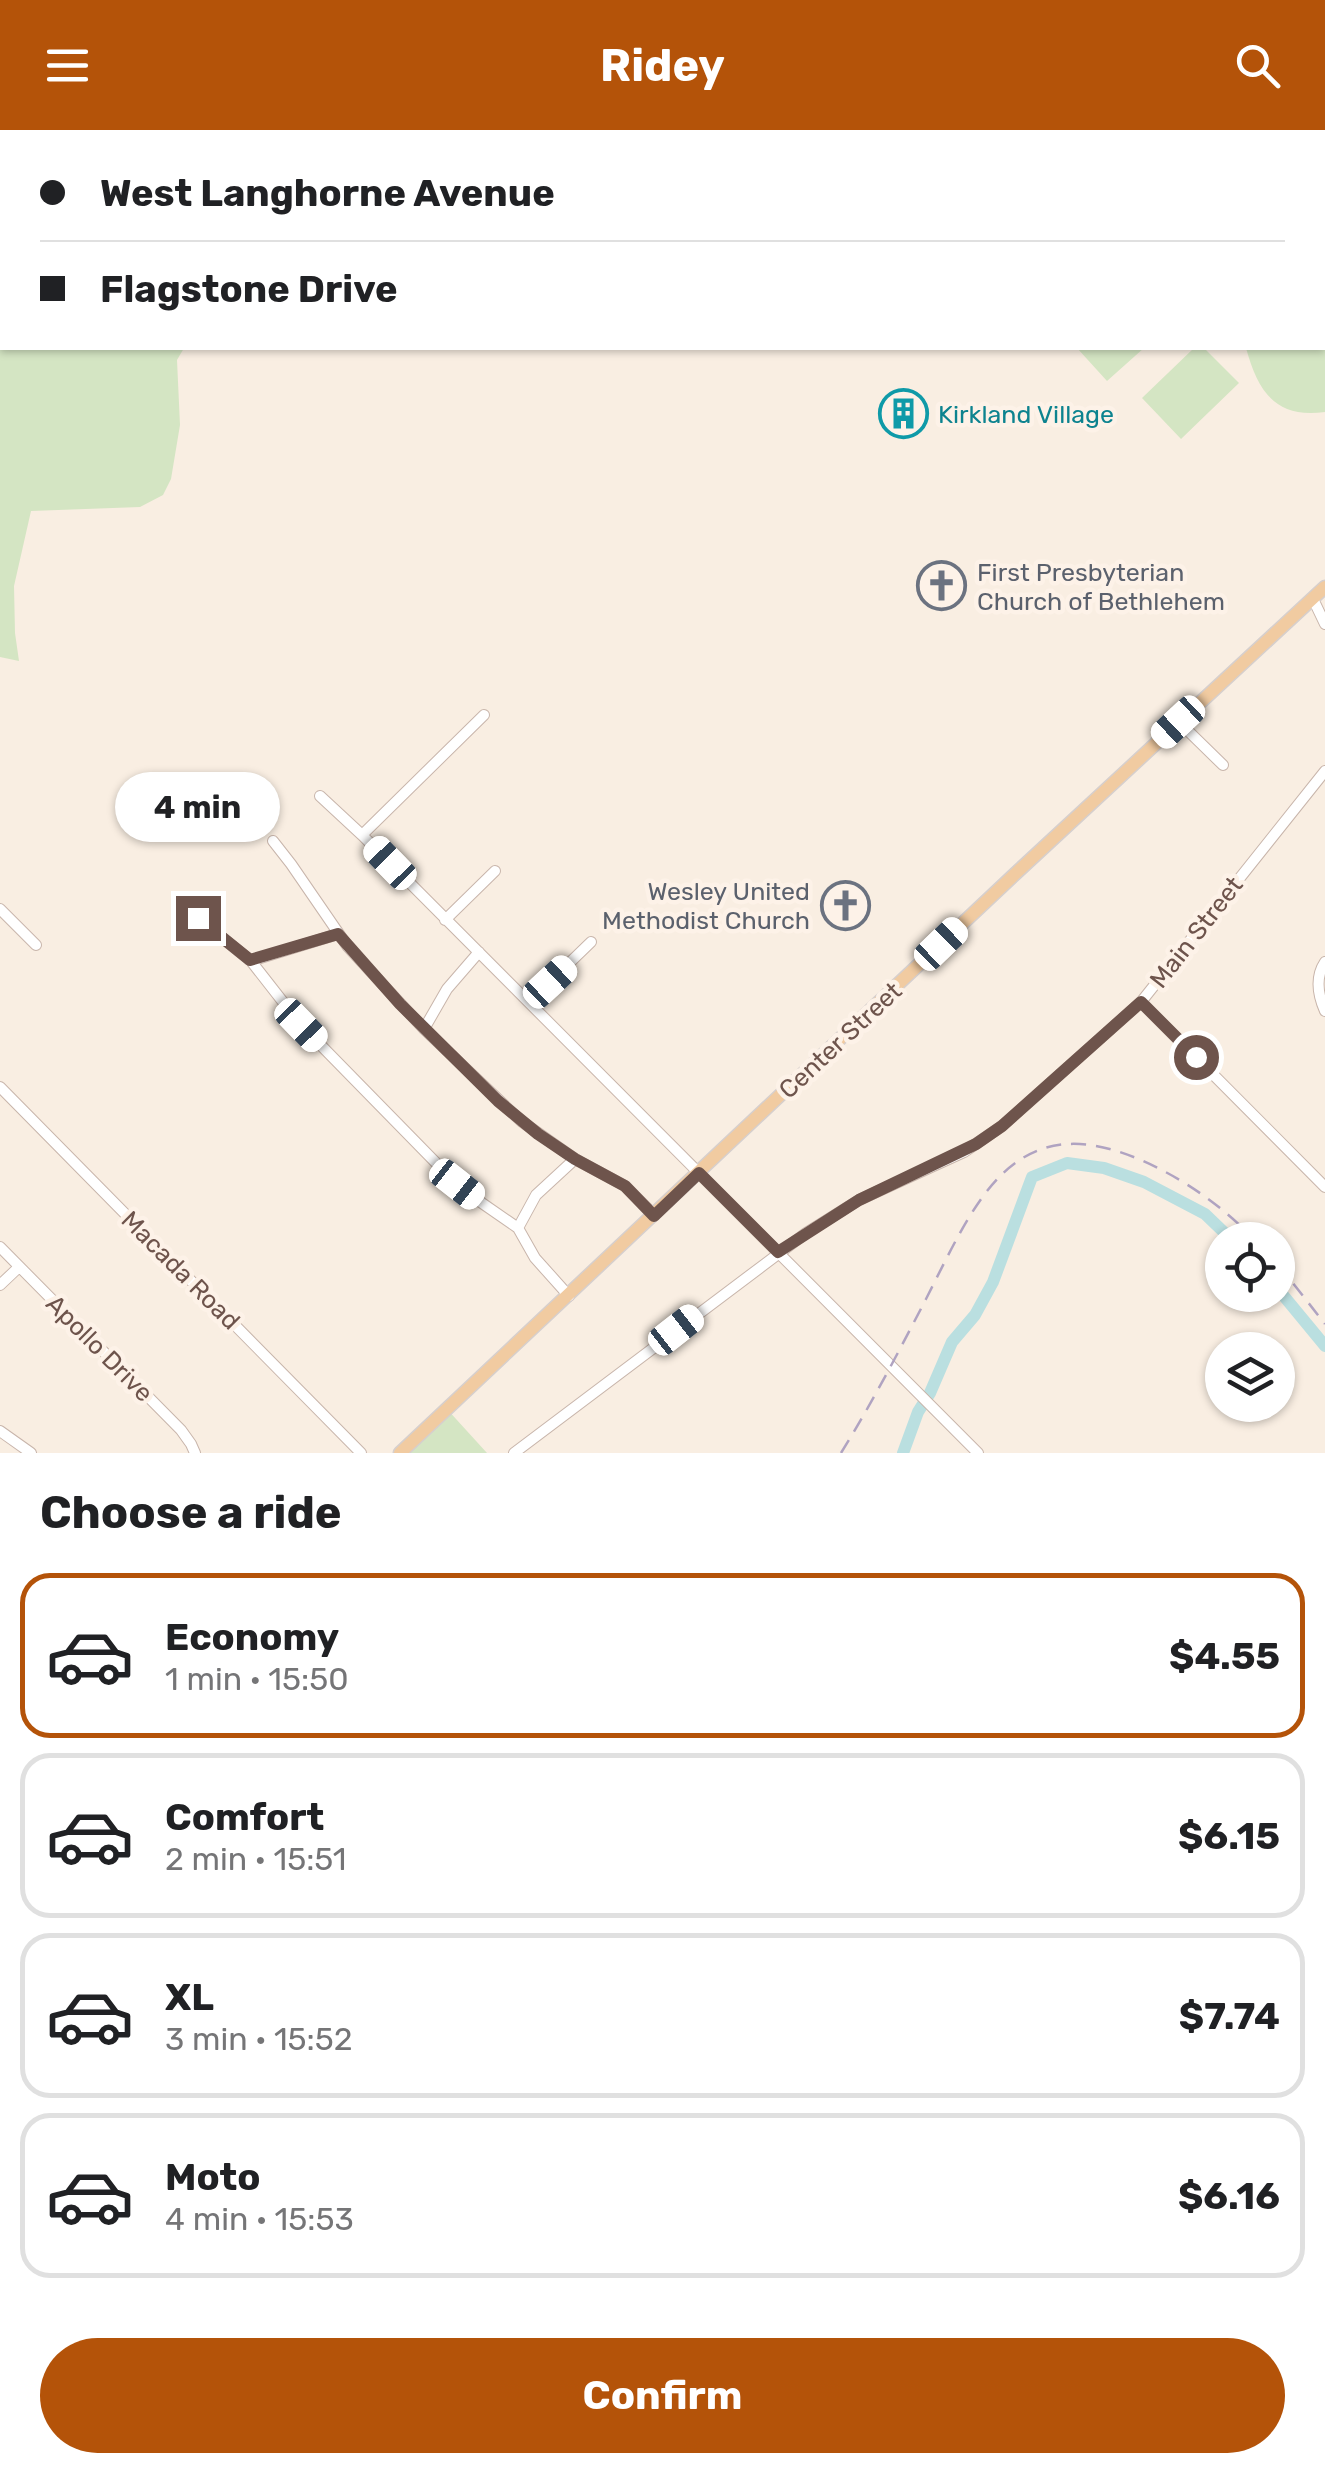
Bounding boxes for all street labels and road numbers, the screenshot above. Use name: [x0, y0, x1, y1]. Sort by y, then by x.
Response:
street label: Main Street: [1144, 871, 1249, 994]
street label: Center Street: [773, 976, 908, 1104]
street label: Macada Road: [115, 1205, 246, 1336]
street label: Apollo Drive: [40, 1289, 159, 1408]

